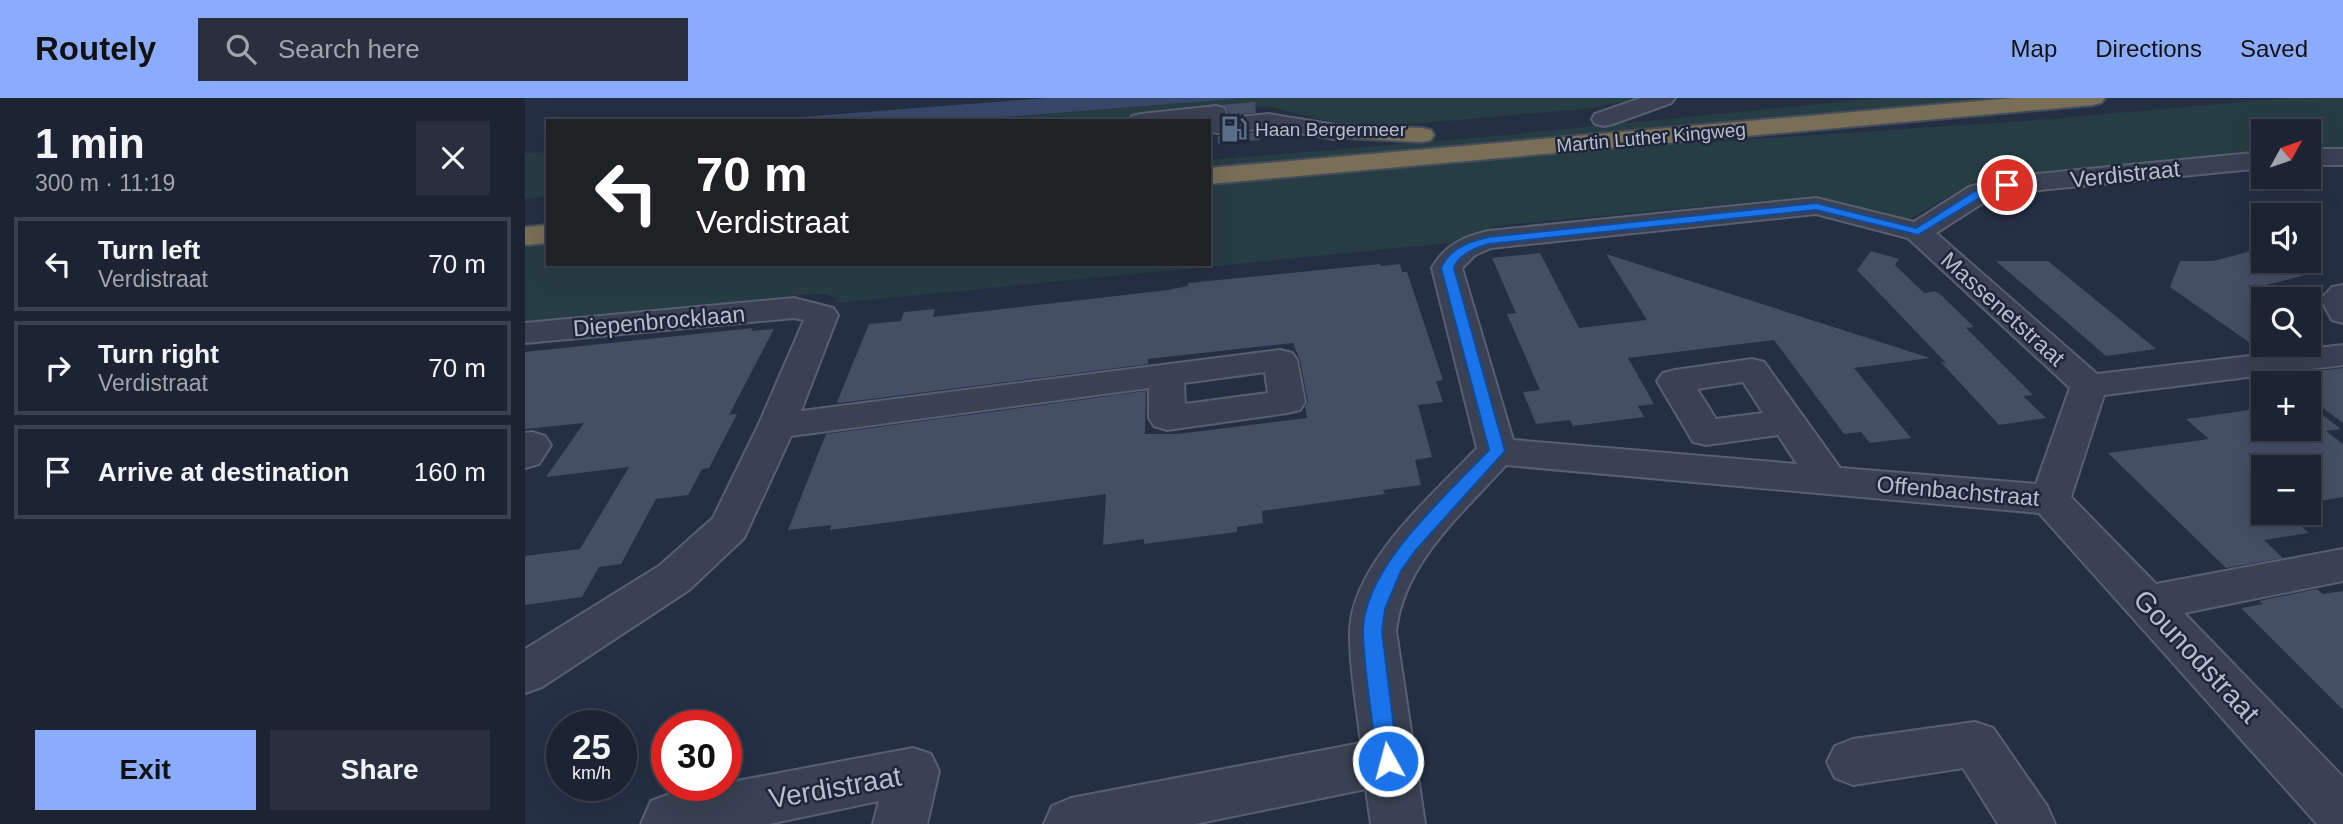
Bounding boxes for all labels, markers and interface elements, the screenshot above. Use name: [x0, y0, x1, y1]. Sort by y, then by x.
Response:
search box: [198, 18, 688, 81]
text: Routely: [35, 30, 156, 67]
icon: search: [222, 30, 260, 68]
text: Search here: [278, 34, 420, 64]
text: Map: [2011, 35, 2057, 62]
text: Directions: [2095, 35, 2202, 62]
text: Saved: [2240, 35, 2308, 62]
fuel station icon: Haan Bergermeer: [1219, 114, 1249, 144]
place label: Haan Bergermeer: [1255, 119, 1407, 140]
street label: Martin Luther Kingweg: [1555, 119, 1747, 156]
north arrow: [2251, 119, 2321, 189]
map controls: [2251, 119, 2321, 525]
text: 1 min: [35, 120, 145, 167]
button: close: [416, 121, 490, 195]
icon: left: [581, 147, 672, 238]
text: 70 m: [696, 147, 808, 201]
pin: [1977, 155, 2037, 215]
street label: Verdistraat: [2069, 155, 2182, 193]
icon: arrive: [1988, 166, 2026, 204]
text: 300 m · 11:19: [35, 170, 175, 196]
button: sound: [2251, 203, 2321, 273]
text: Verdistraat: [696, 204, 849, 240]
text: Turn left: [98, 235, 200, 265]
icon: left: [39, 245, 77, 283]
street label: Massenetstraat: [1936, 247, 2071, 372]
text: 70 m: [428, 249, 486, 279]
text: Verdistraat: [98, 266, 208, 292]
button: search: [2251, 287, 2321, 357]
street label: Diepenbrocklaan: [572, 301, 746, 341]
text: Turn right: [98, 339, 219, 369]
icon: right: [39, 349, 77, 387]
text: 70 m: [428, 353, 486, 383]
text: Verdistraat: [98, 370, 208, 396]
button: +: [2251, 371, 2321, 441]
icon: arrive: [39, 453, 77, 491]
button: −: [2251, 455, 2321, 525]
text: Arrive at destination: [98, 457, 349, 487]
text: 160 m: [414, 457, 486, 487]
street label: Offenbachstraat: [1876, 471, 2041, 511]
street label: Gounodstraat: [2127, 584, 2266, 729]
speed limit sign: 30: [651, 710, 742, 801]
position arrow: [1351, 724, 1425, 798]
text: 25: [572, 727, 611, 766]
button: Exit: [35, 730, 256, 810]
button: Share: [270, 730, 490, 810]
street label: Verdistraat: [766, 761, 904, 814]
text: km/h: [572, 763, 611, 783]

